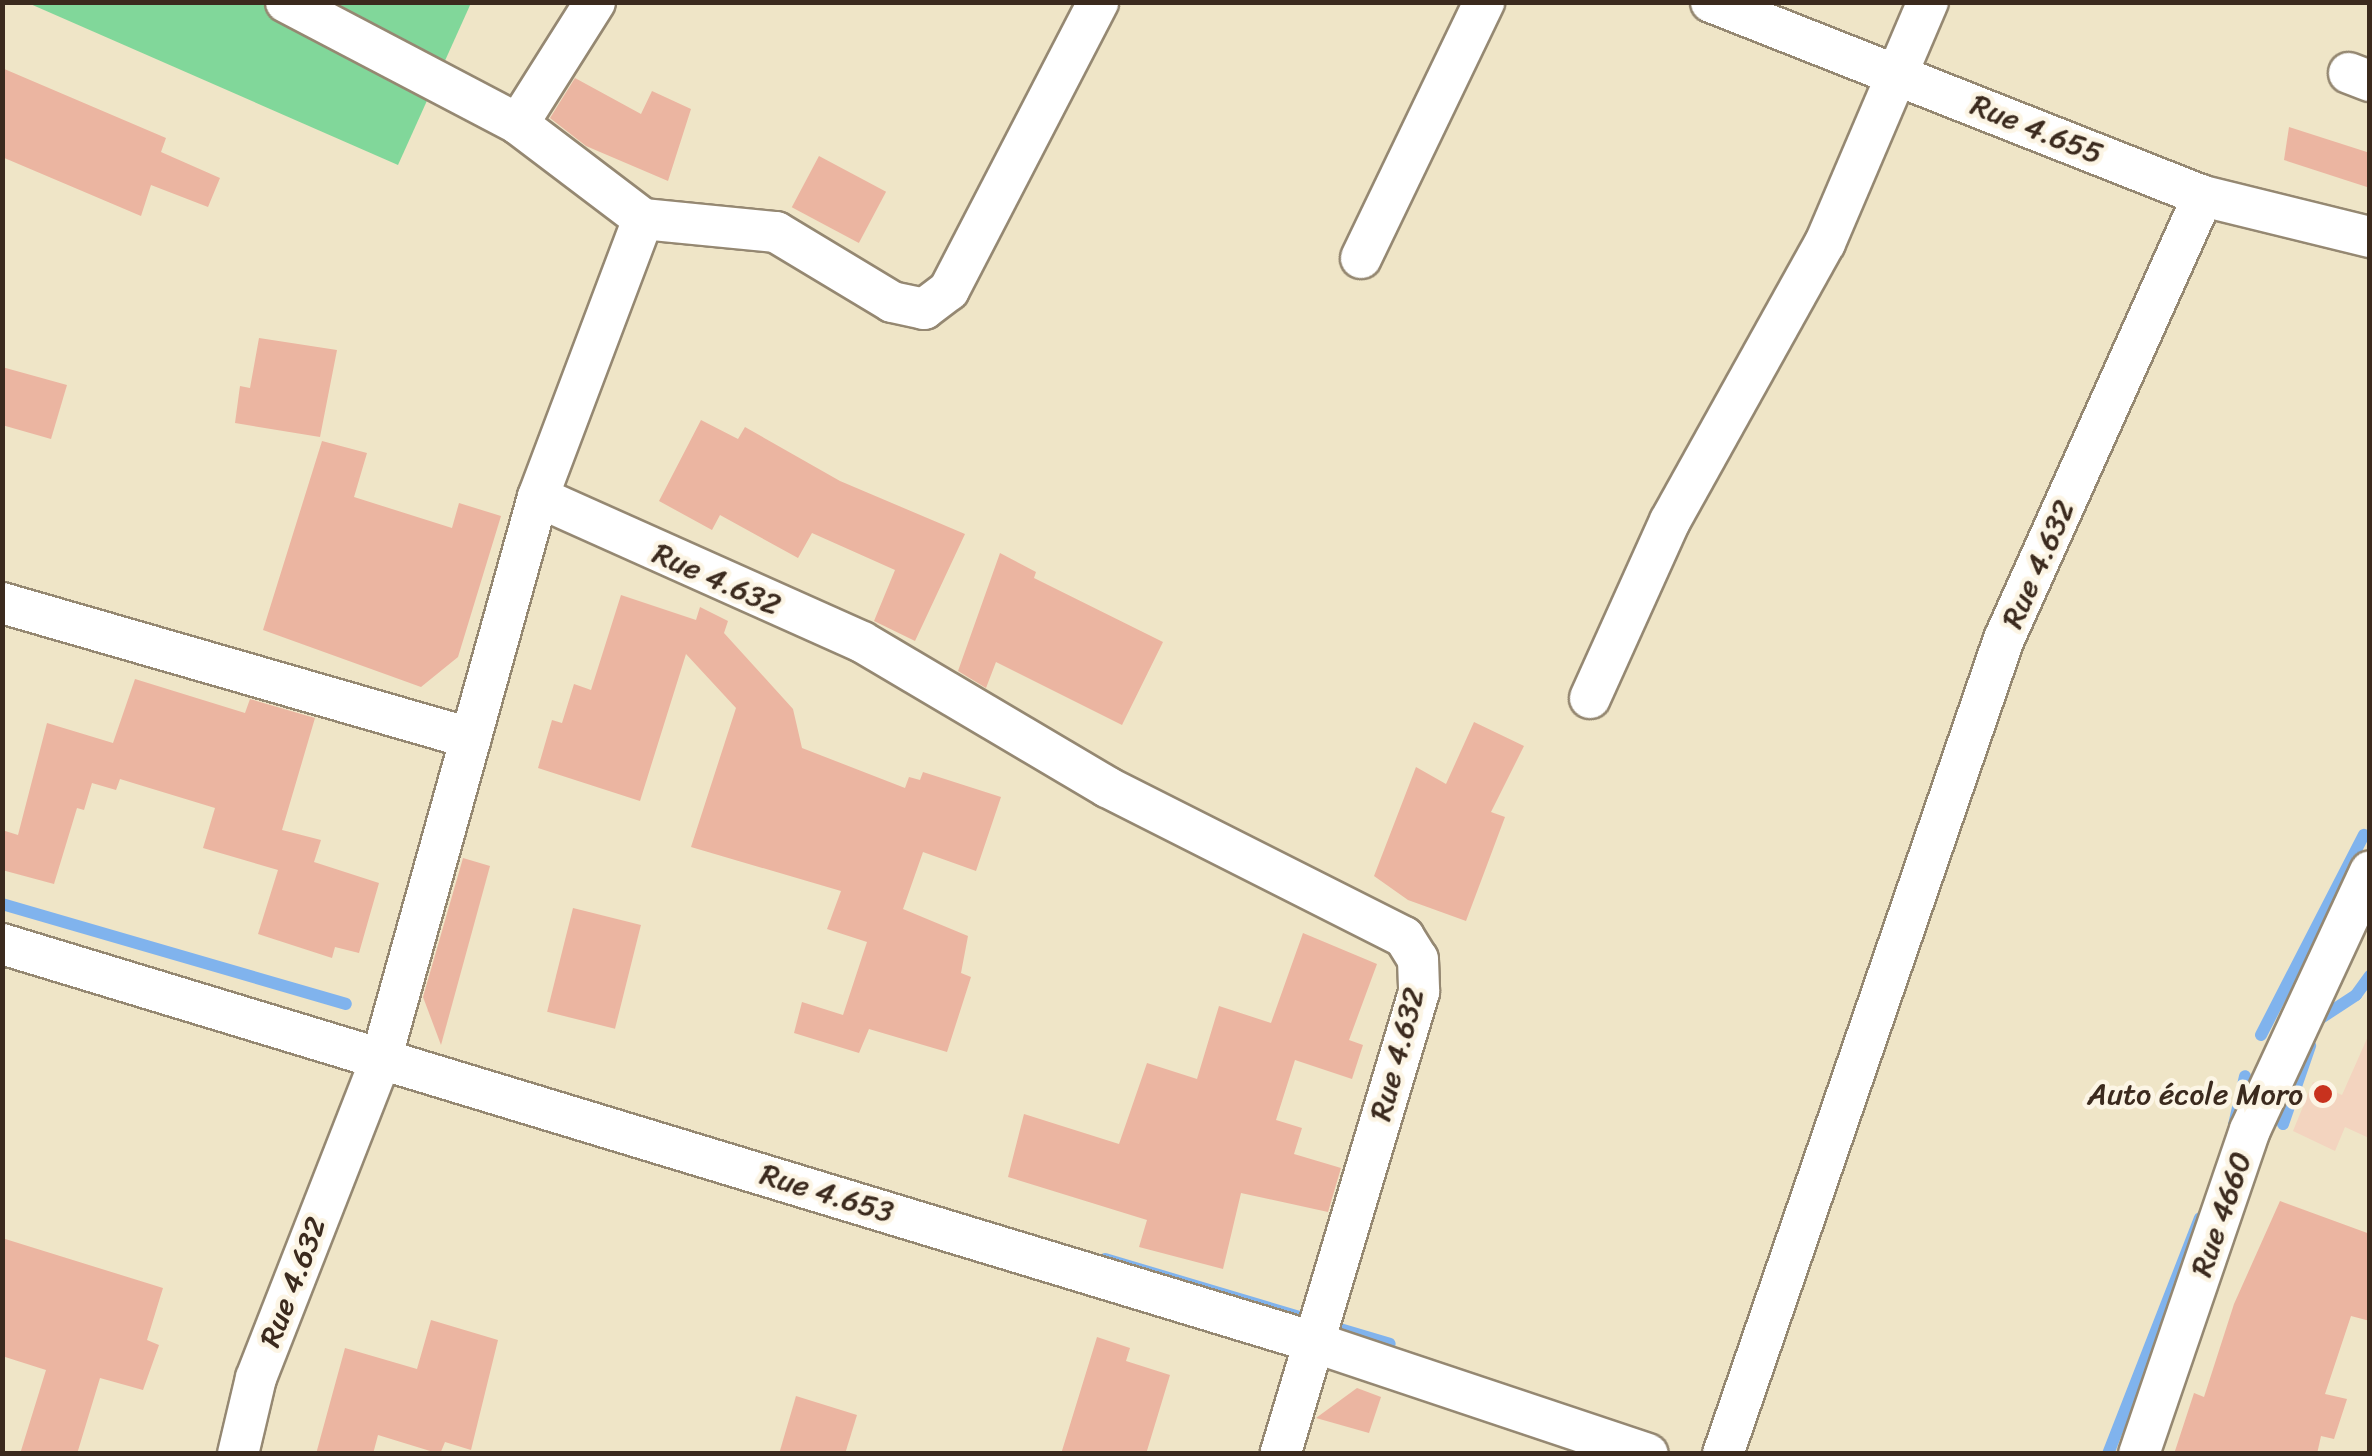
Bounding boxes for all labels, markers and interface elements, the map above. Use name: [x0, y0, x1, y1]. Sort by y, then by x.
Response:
street label: Rue 4.655: [1966, 86, 2108, 172]
street label: Rue 4.632: [1994, 494, 2082, 634]
street label: Rue 4.632: [647, 535, 787, 623]
street label: Rue 4.632: [1362, 984, 1432, 1124]
place label: Auto école Moro: [2086, 1076, 2303, 1112]
marker: Auto école Moro: [2312, 1083, 2334, 1105]
street label: Rue 4660: [2183, 1147, 2259, 1281]
street label: Rue 4.653: [756, 1156, 898, 1230]
street label: Rue 4.632: [252, 1212, 334, 1352]

